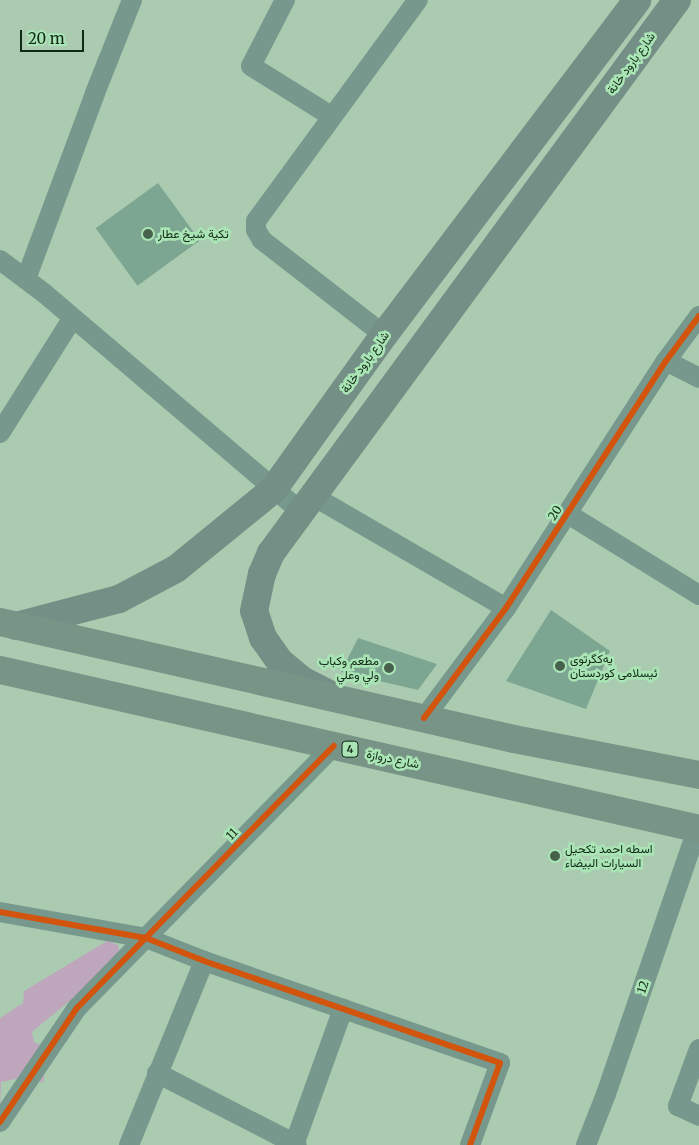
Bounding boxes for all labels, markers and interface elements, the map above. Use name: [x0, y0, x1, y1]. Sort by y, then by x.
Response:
scale bar: [22, 20, 86, 52]
text: 20 m: [28, 29, 65, 48]
street label: شارع بارود خانة: [604, 30, 658, 96]
place label: تكية شيخ عطار: [158, 227, 229, 241]
marker: تكية شيخ عطار: [142, 228, 154, 240]
street label: شارع بارود خانة: [338, 329, 392, 395]
street label: 20: [545, 503, 565, 523]
place label: یەکگرتوی ئیسلامی کوردستان: [570, 652, 658, 680]
place label: مطعم وكباب ولي وعلي: [319, 654, 379, 682]
marker: یەکگرتوی ئیسلامی کوردستان: [554, 660, 566, 672]
marker: مطعم وكباب ولي وعلي: [383, 662, 395, 674]
road number: 4: [341, 741, 359, 758]
street label: شارع دروازة: [365, 746, 421, 772]
street label: 11: [223, 825, 241, 843]
place label: اسطه احمد تكحيل السيارات البيضاء: [565, 842, 652, 870]
marker: اسطه احمد تكحيل السيارات البيضاء: [549, 850, 561, 862]
street label: 12: [634, 979, 652, 995]

